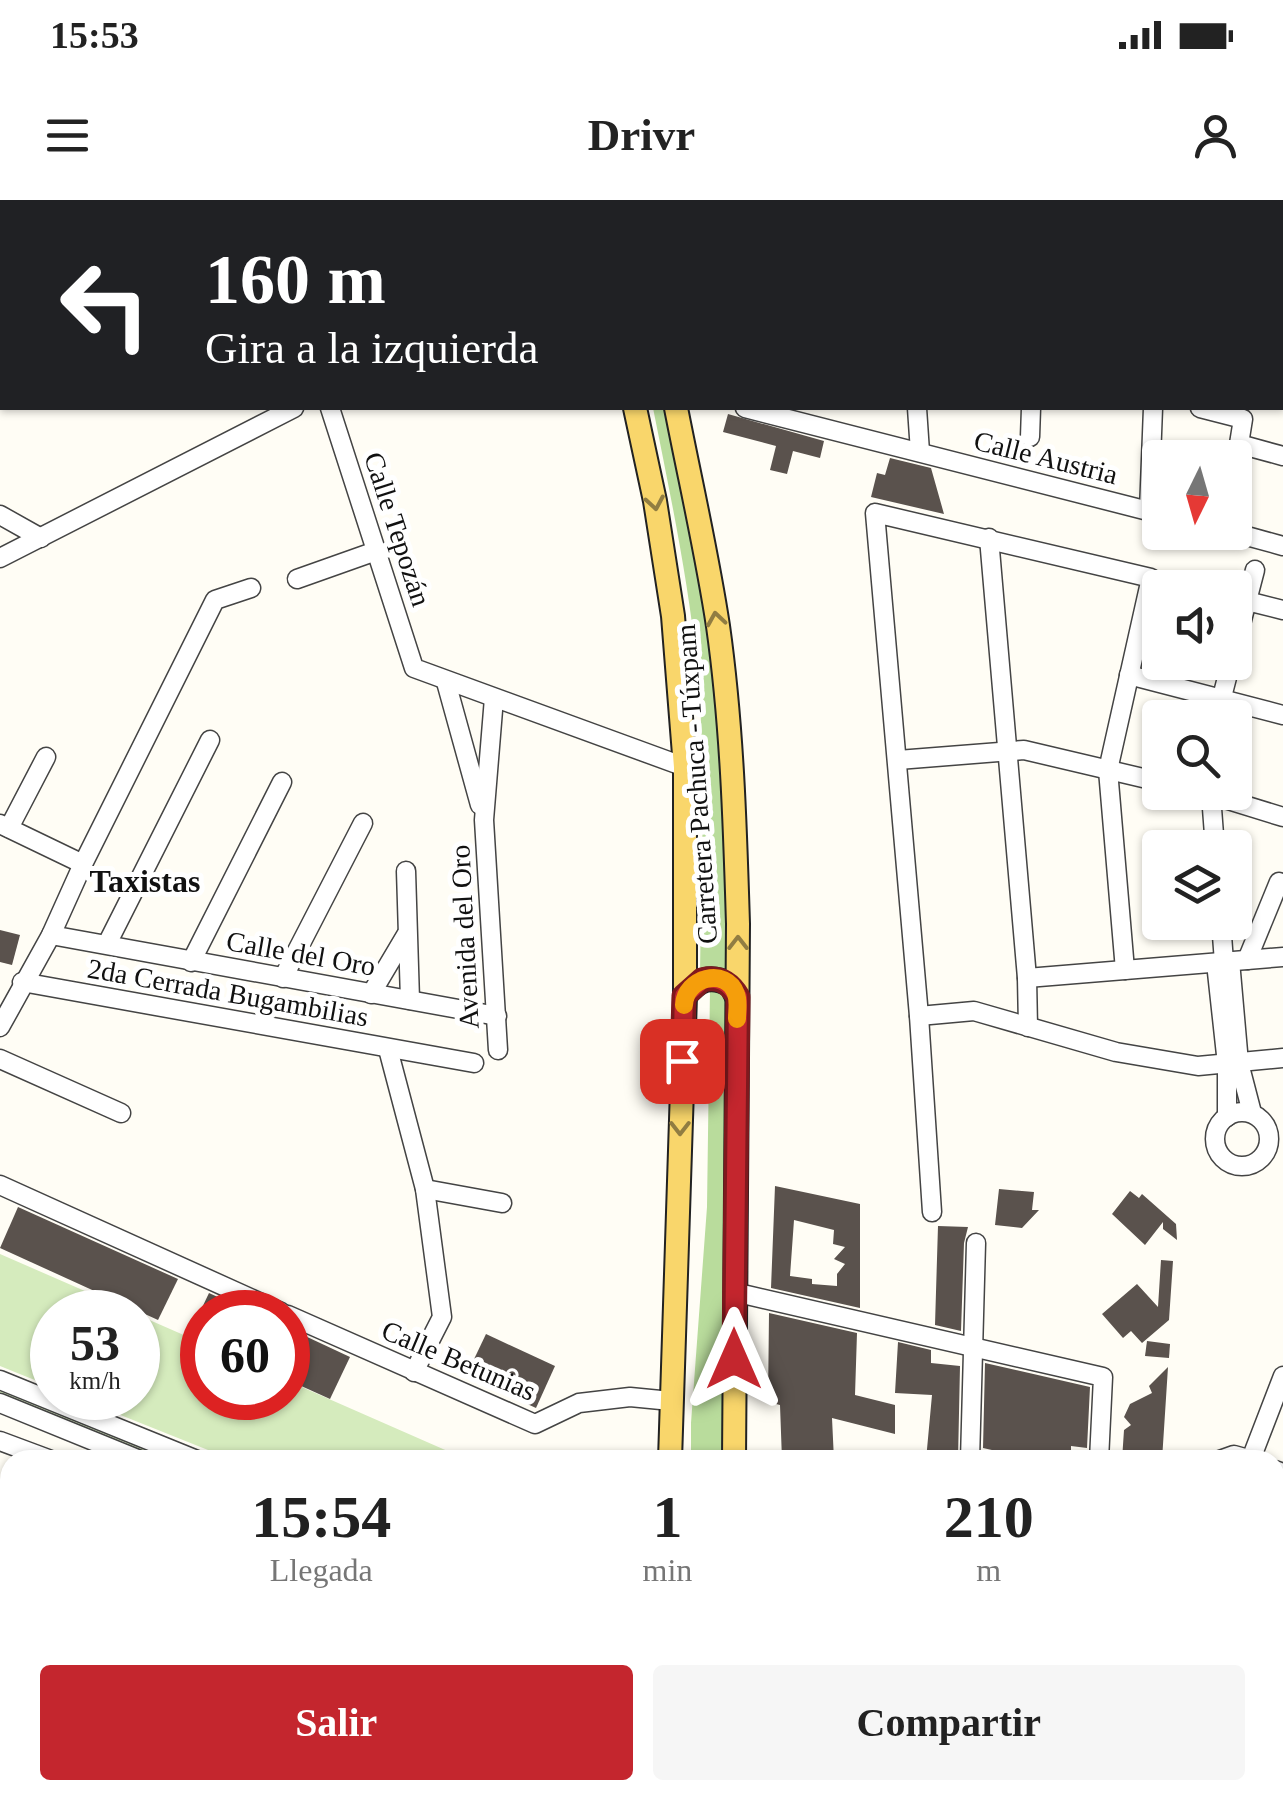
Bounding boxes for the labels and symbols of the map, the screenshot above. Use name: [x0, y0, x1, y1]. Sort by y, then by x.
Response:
street label: Calle Austria: [971, 425, 1121, 490]
north arrow: [1142, 440, 1252, 550]
street label: Calle Tepozán: [358, 448, 437, 610]
one-way arrow: [644, 495, 665, 511]
one-way arrow: [706, 610, 727, 627]
street label: Carretera Pachuca - Túxpam: [670, 623, 723, 945]
street label: Avenida del Oro: [444, 844, 485, 1030]
district label: Taxistas: [90, 863, 200, 899]
street label: Calle del Oro: [224, 925, 378, 982]
one-way arrow: [727, 934, 749, 950]
street label: 2da Cerrada Bugambilias: [85, 953, 371, 1032]
pin: [640, 1019, 725, 1104]
one-way arrow: [669, 1120, 691, 1136]
speed limit sign: 60: [180, 1290, 310, 1420]
position arrow: [682, 1307, 786, 1411]
street label: Calle Betunias: [377, 1314, 540, 1407]

